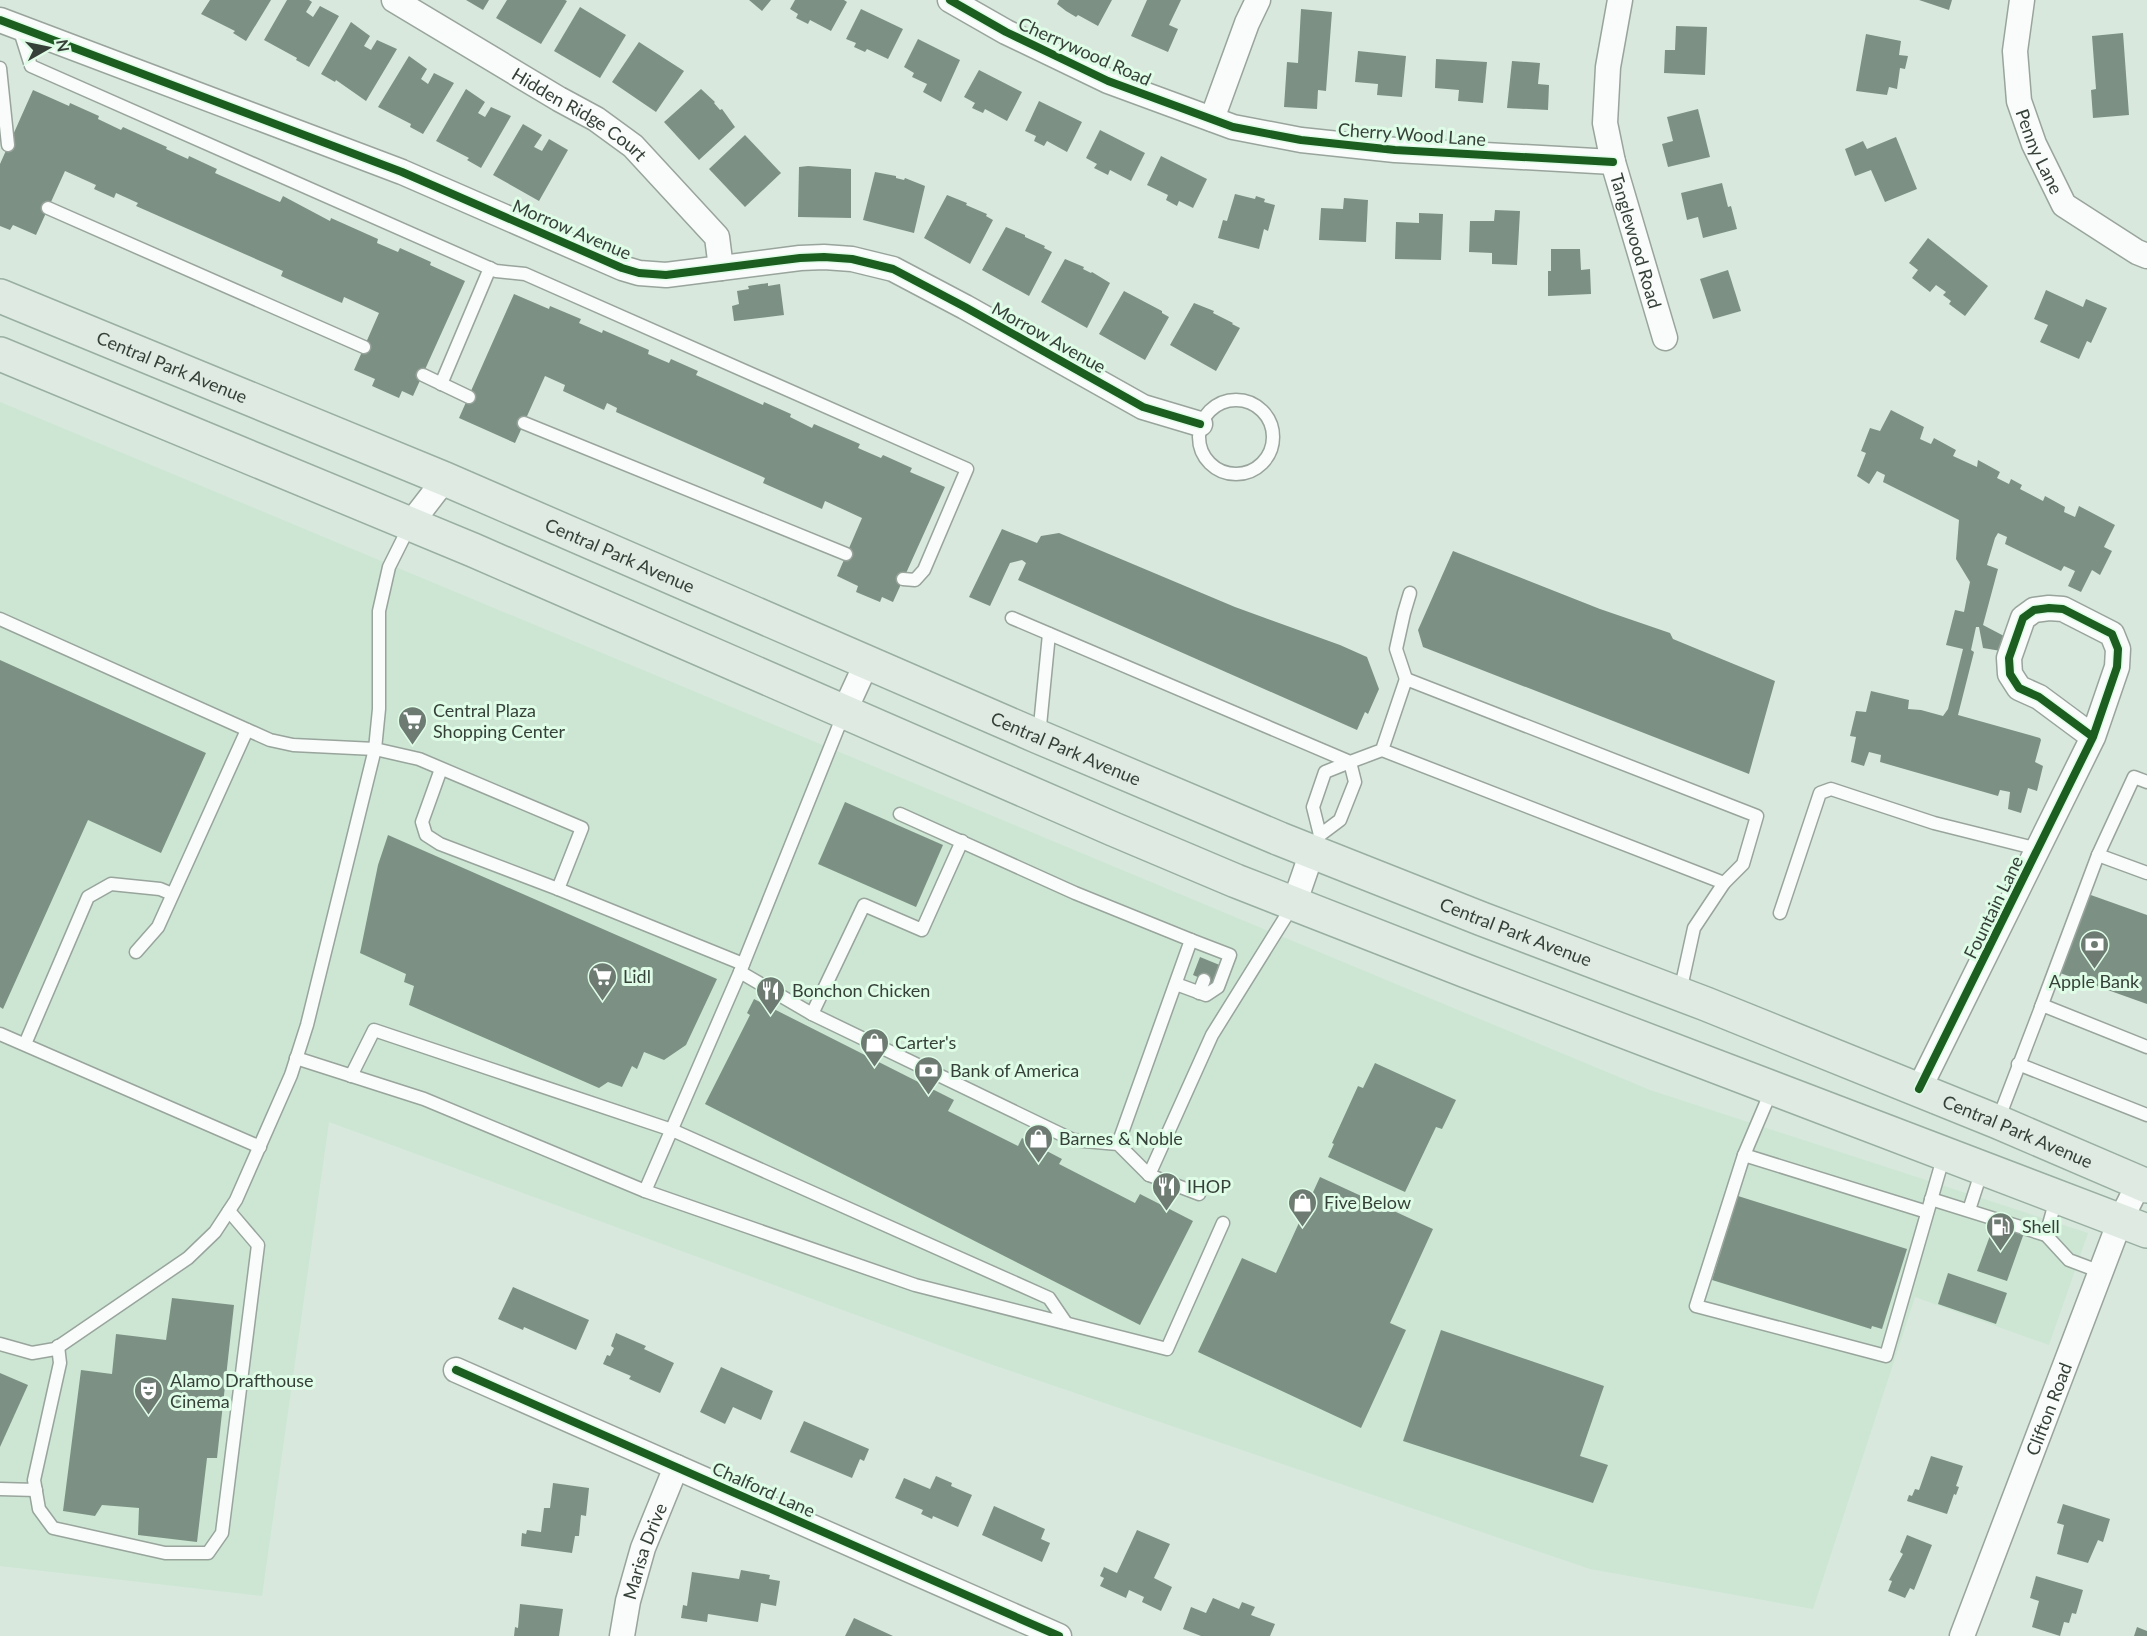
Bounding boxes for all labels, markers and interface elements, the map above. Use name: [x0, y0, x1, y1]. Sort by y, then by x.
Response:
street label: Cherrywood Road: [1015, 12, 1155, 90]
north arrow: [18, 18, 78, 78]
text: N: [53, 38, 74, 53]
street label: Hidden Ridge Court: [508, 63, 652, 166]
street label: Penny Lane: [2012, 106, 2068, 198]
street label: Cherry Wood Lane: [1337, 118, 1487, 150]
street label: Tanglewood Road: [1606, 171, 1667, 311]
street label: Morrow Avenue: [509, 194, 635, 264]
street label: Morrow Avenue: [988, 297, 1110, 377]
street label: Central Park Avenue: [93, 326, 251, 408]
street label: Central Park Avenue: [542, 513, 698, 597]
place label: Central Plaza Shopping Center: [433, 699, 566, 742]
supermarket icon: Central Plaza Shopping Center: [396, 704, 428, 746]
street label: Central Park Avenue: [988, 707, 1144, 790]
street label: Fountain Lane: [1959, 852, 2027, 962]
street label: Central Park Avenue: [1437, 893, 1595, 971]
bank icon: Apple Bank: [2078, 928, 2110, 970]
supermarket icon: Lidl: [586, 960, 618, 1002]
place label: Lidl: [623, 965, 651, 987]
place label: Apple Bank: [2049, 970, 2140, 992]
restaurant icon: Bonchon Chicken: [755, 974, 787, 1016]
place label: Bonchon Chicken: [792, 979, 930, 1001]
shop icon: Carter's: [858, 1026, 890, 1068]
place label: Carter's: [895, 1031, 957, 1053]
bank icon: Bank of America: [913, 1054, 945, 1096]
place label: Bank of America: [950, 1059, 1079, 1081]
street label: Central Park Avenue: [1939, 1090, 2096, 1172]
shop icon: Barnes & Noble: [1022, 1122, 1054, 1164]
place label: Barnes & Noble: [1059, 1127, 1183, 1149]
restaurant icon: IHOP: [1150, 1170, 1182, 1212]
place label: IHOP: [1187, 1175, 1231, 1197]
shop icon: Five Below: [1287, 1186, 1319, 1228]
place label: Five Below: [1324, 1191, 1411, 1213]
fuel station icon: Shell: [1985, 1210, 2017, 1252]
place label: Shell: [2022, 1215, 2060, 1237]
street label: Clifton Road: [2021, 1359, 2076, 1458]
place label: Alamo Drafthouse Cinema: [170, 1369, 314, 1412]
theatre icon: Alamo Drafthouse Cinema: [133, 1374, 165, 1416]
street label: Chalford Lane: [709, 1457, 819, 1521]
street label: Marisa Drive: [618, 1500, 671, 1602]

